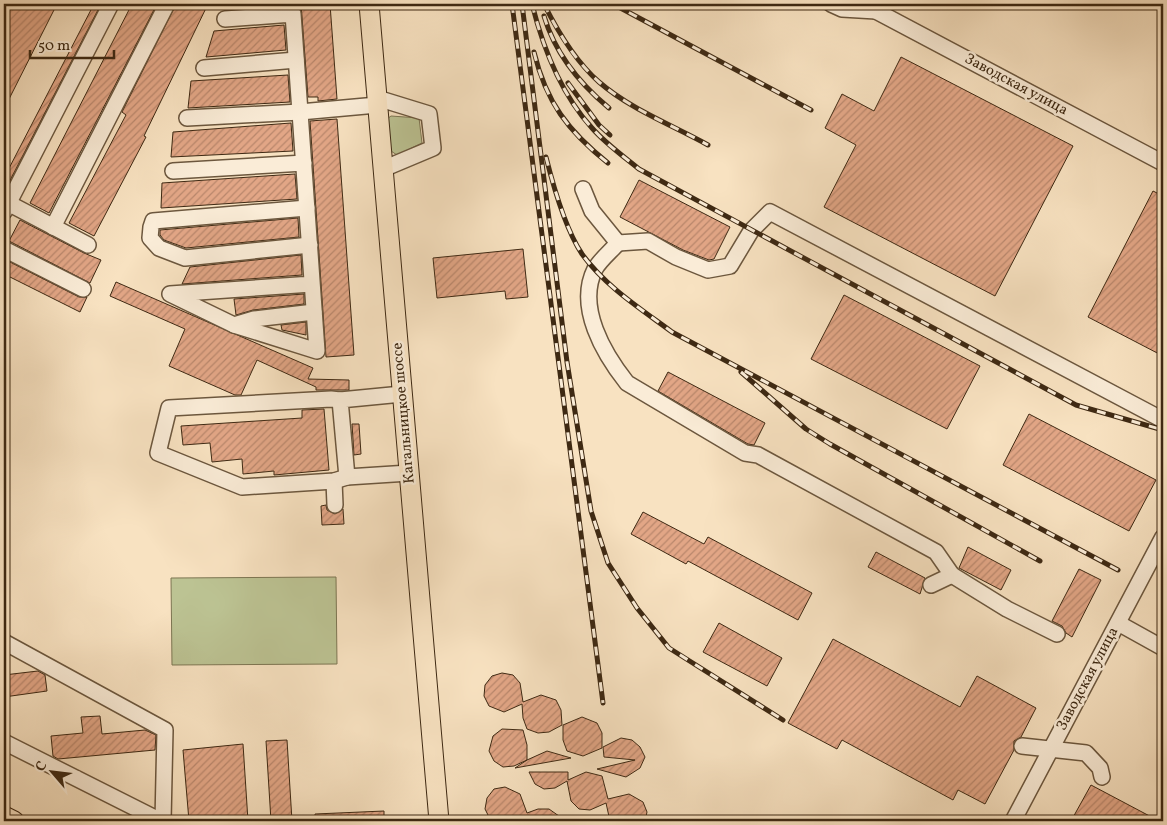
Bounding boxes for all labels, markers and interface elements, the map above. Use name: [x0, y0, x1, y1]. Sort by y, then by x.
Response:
scale bar: [30, 28, 114, 60]
text: 50 m: [38, 36, 70, 57]
street label: Заводская улица: [961, 49, 1071, 121]
street label: Кагальницкое шоссе: [387, 342, 421, 484]
street label: Заводская улица: [1052, 624, 1124, 734]
north arrow: [28, 748, 78, 798]
text: С: [31, 758, 52, 775]

